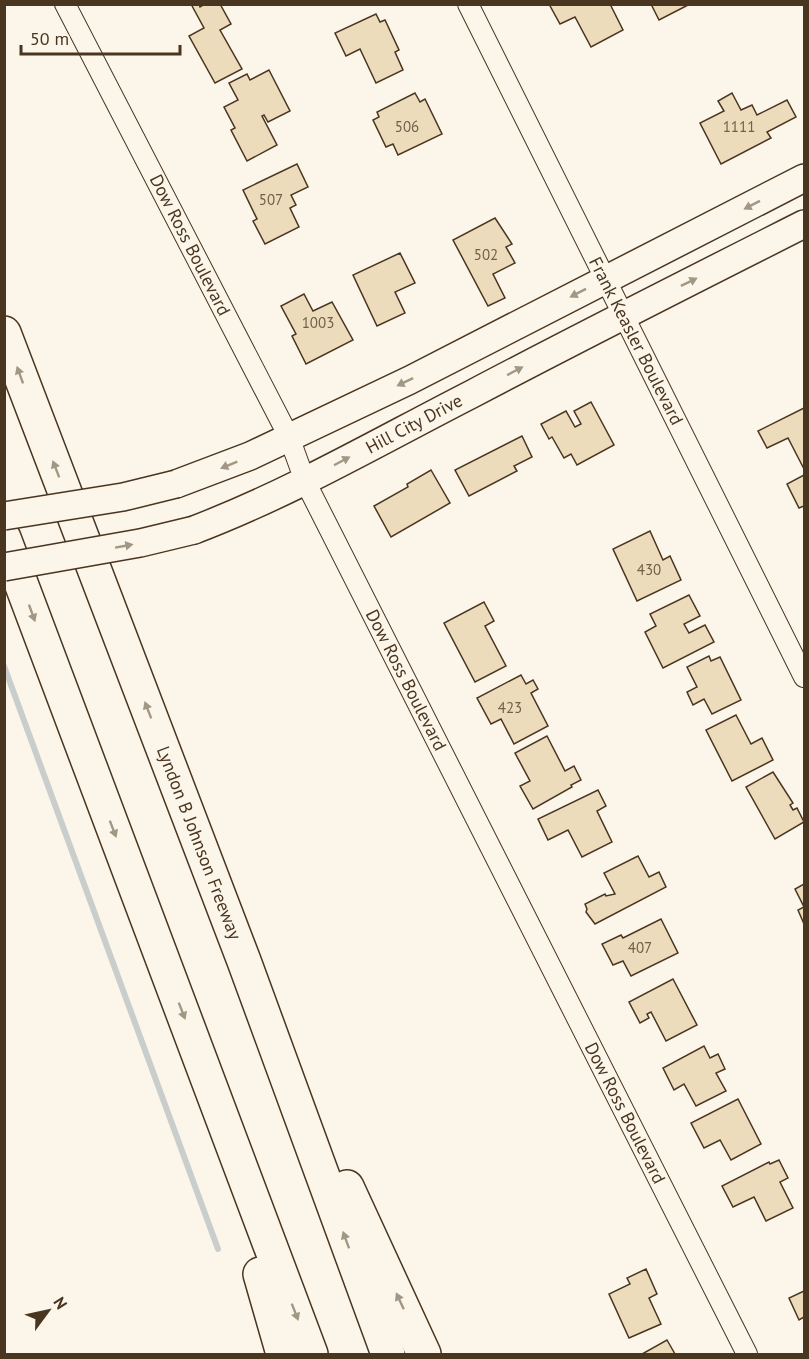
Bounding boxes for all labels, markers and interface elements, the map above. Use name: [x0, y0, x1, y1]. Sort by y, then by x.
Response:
scale bar: [21, 18, 180, 56]
text: 50 m: [30, 27, 69, 50]
house number: 506: [395, 117, 419, 136]
house number: 1111: [723, 117, 755, 136]
street label: Dow Ross Boulevard: [145, 170, 236, 319]
house number: 507: [259, 190, 283, 209]
one-way arrow: [744, 200, 761, 209]
house number: 502: [474, 245, 498, 264]
street label: Frank Keasler Boulevard: [584, 253, 689, 429]
one-way arrow: [680, 277, 697, 286]
one-way arrow: [570, 288, 587, 298]
house number: 1003: [302, 313, 334, 332]
one-way arrow: [15, 365, 25, 383]
one-way arrow: [507, 366, 524, 376]
one-way arrow: [397, 378, 414, 387]
street label: Hill City Drive: [361, 388, 466, 459]
one-way arrow: [334, 457, 351, 466]
one-way arrow: [50, 460, 60, 478]
one-way arrow: [219, 460, 237, 470]
one-way arrow: [115, 541, 134, 550]
house number: 430: [637, 560, 661, 579]
one-way arrow: [28, 604, 38, 622]
street label: Dow Ross Boulevard: [361, 605, 452, 754]
house number: 423: [498, 698, 522, 717]
one-way arrow: [143, 701, 152, 719]
street label: Lyndon B Johnson Freeway: [152, 743, 247, 943]
one-way arrow: [109, 820, 119, 838]
house number: 407: [628, 938, 652, 957]
one-way arrow: [178, 1002, 188, 1020]
street label: Dow Ross Boulevard: [580, 1038, 671, 1187]
one-way arrow: [341, 1231, 351, 1249]
north arrow: [18, 1281, 78, 1341]
text: N: [49, 1293, 72, 1313]
one-way arrow: [395, 1293, 404, 1310]
one-way arrow: [291, 1303, 300, 1321]

